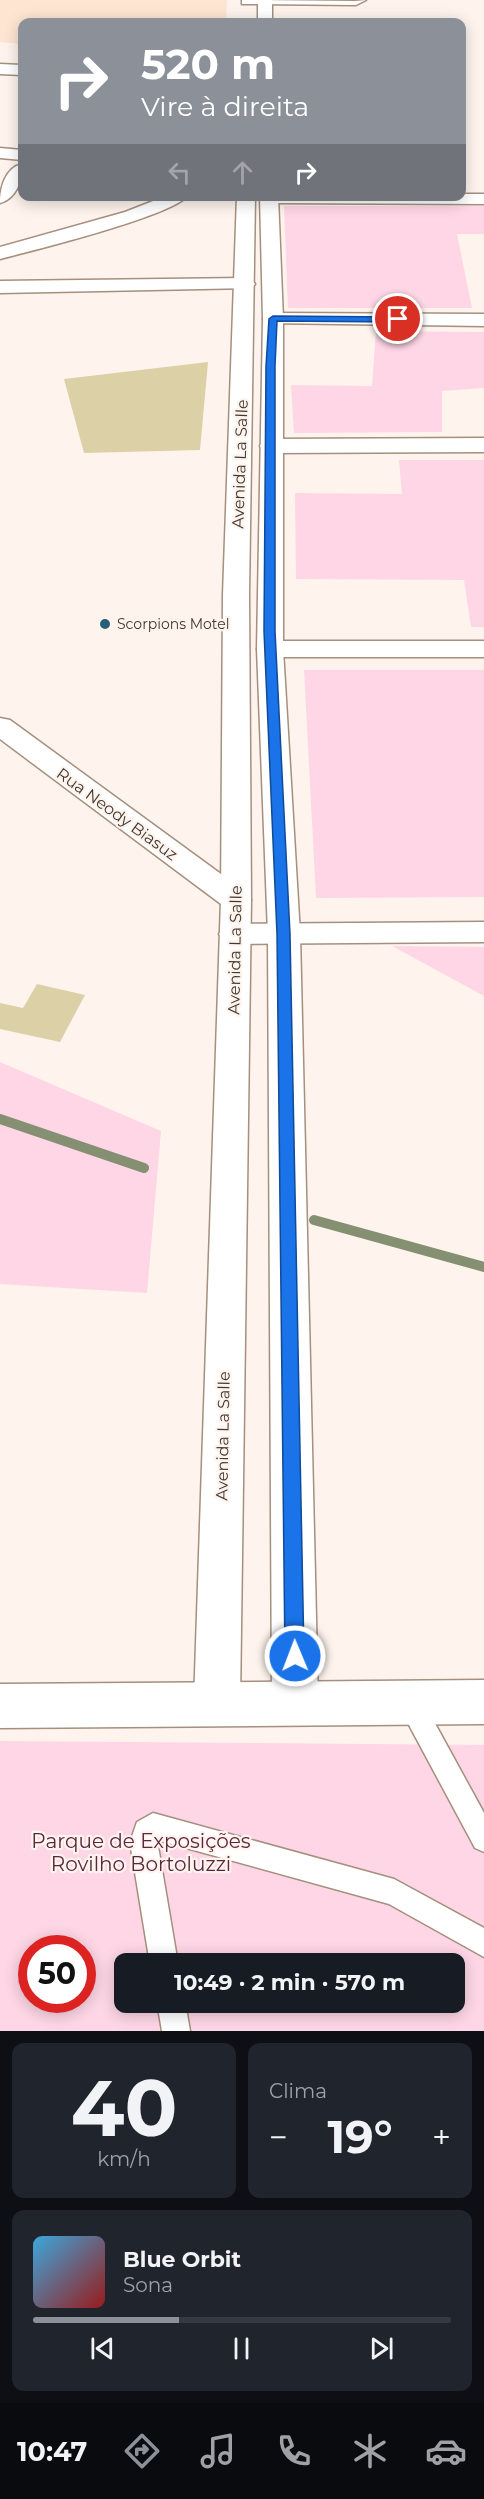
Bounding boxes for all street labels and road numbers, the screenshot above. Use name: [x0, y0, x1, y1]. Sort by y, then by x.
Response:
street label: Avenida La Salle: [228, 399, 252, 529]
street label: Rua Neody Biasuz: [53, 764, 181, 864]
street label: Avenida La Salle: [224, 885, 246, 1015]
street label: Avenida La Salle: [212, 1371, 234, 1501]

